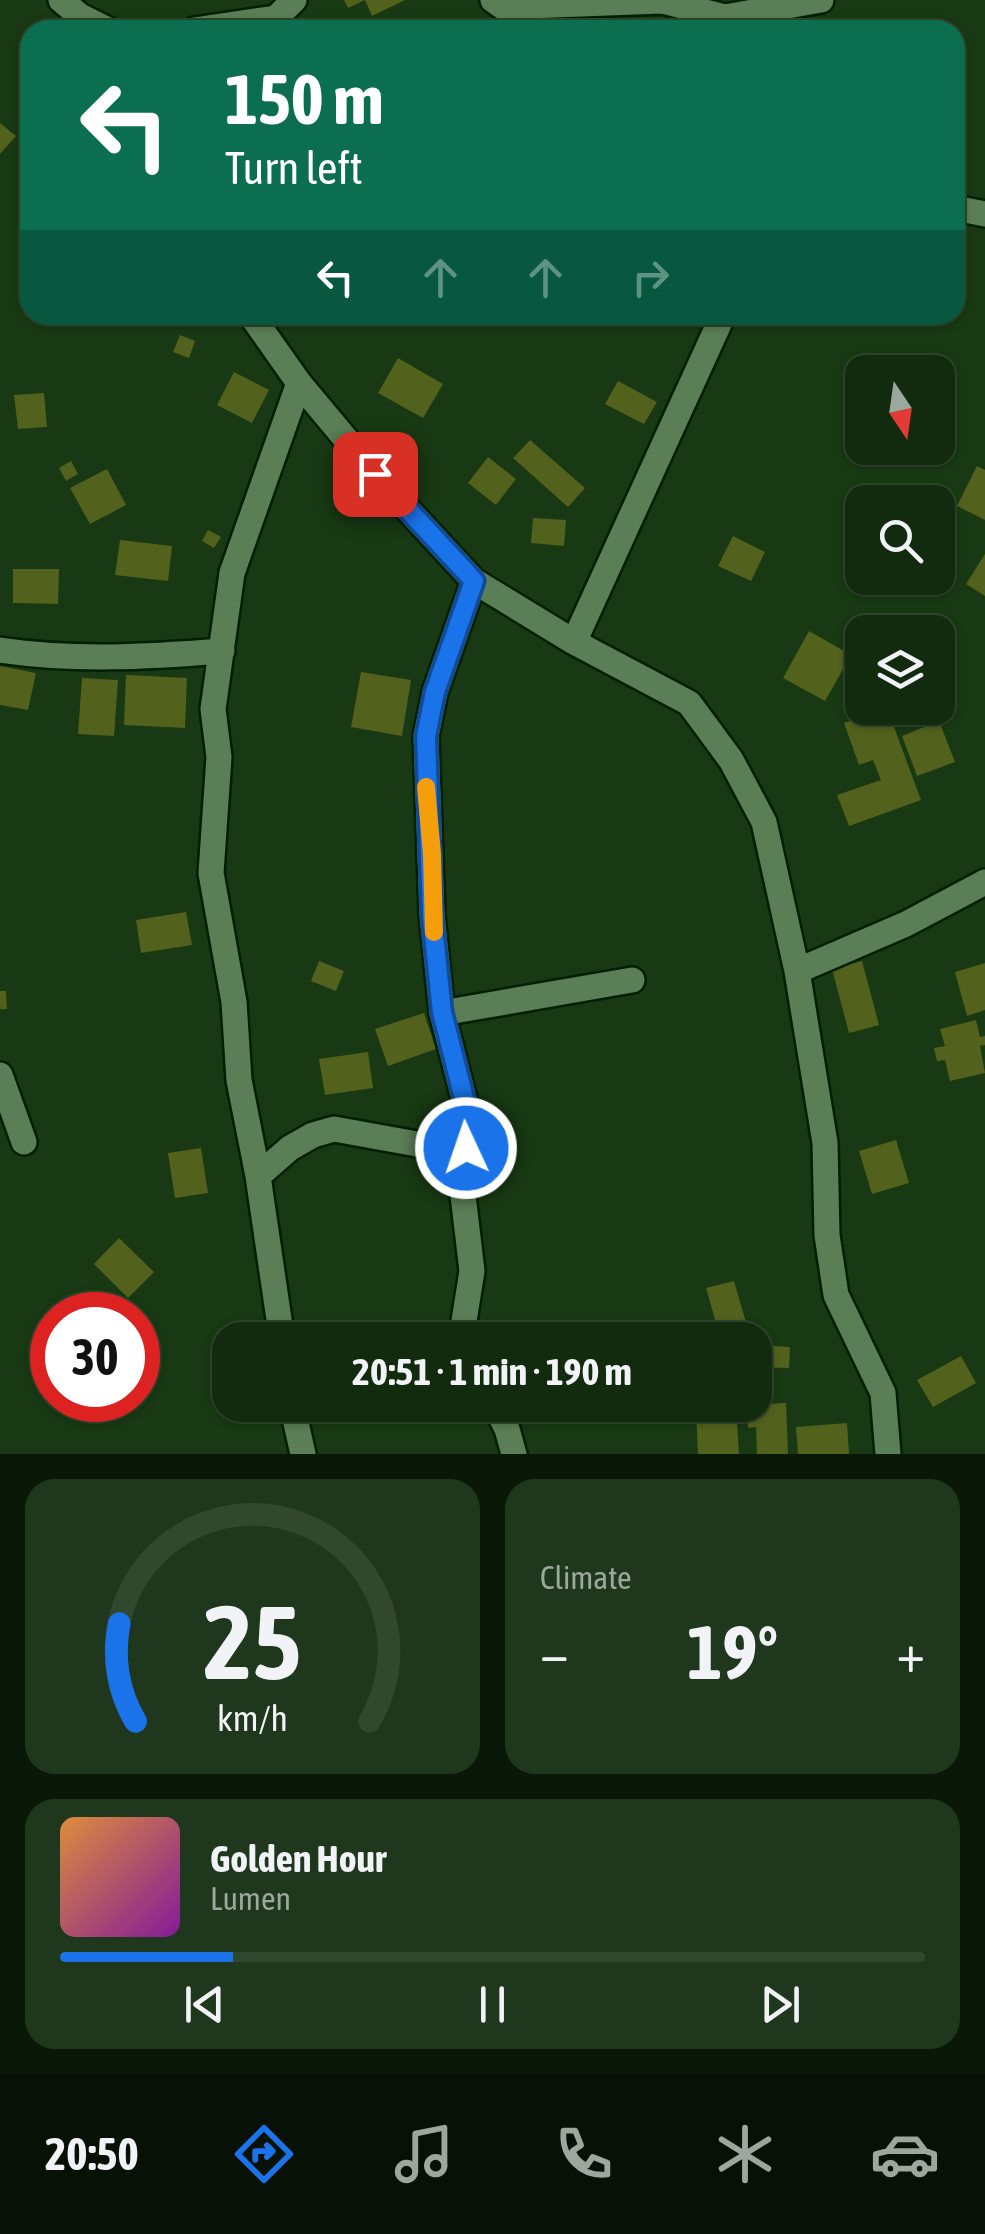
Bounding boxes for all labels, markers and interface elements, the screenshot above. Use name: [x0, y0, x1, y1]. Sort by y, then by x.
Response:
text: 150 m: [225, 59, 384, 139]
icon: left: [60, 60, 190, 190]
text: Turn left: [225, 142, 363, 194]
icon: left: [308, 250, 363, 305]
icon: ahead: [413, 250, 468, 305]
icon: ahead: [518, 250, 573, 305]
icon: right: [623, 250, 678, 305]
north arrow: [845, 355, 955, 465]
map controls: [845, 355, 955, 725]
pin: [333, 432, 418, 517]
icon: arrive: [348, 447, 403, 502]
button: search: [845, 485, 955, 595]
button: layers: [845, 615, 955, 725]
position arrow: [414, 1096, 518, 1200]
speed limit sign: 30: [30, 1292, 160, 1422]
text: 20:51 · 1 min · 190 m: [352, 1350, 632, 1393]
text: Climate: [540, 1559, 632, 1596]
text: 25: [204, 1582, 301, 1701]
text: 19°: [687, 1609, 778, 1695]
text: −: [540, 1621, 569, 1684]
text: +: [896, 1621, 925, 1684]
text: km/h: [217, 1698, 288, 1739]
text: Golden Hour: [210, 1837, 386, 1880]
text: Lumen: [210, 1880, 291, 1917]
icon: previous: [177, 1977, 232, 2032]
icon: pause: [465, 1977, 520, 2032]
icon: next: [753, 1977, 808, 2032]
icon: directions: [229, 2119, 299, 2189]
icon: music: [389, 2119, 459, 2189]
icon: phone: [549, 2119, 619, 2189]
icon: climate: [710, 2119, 780, 2189]
icon: car: [870, 2119, 940, 2189]
text: 20:50: [45, 2128, 139, 2180]

